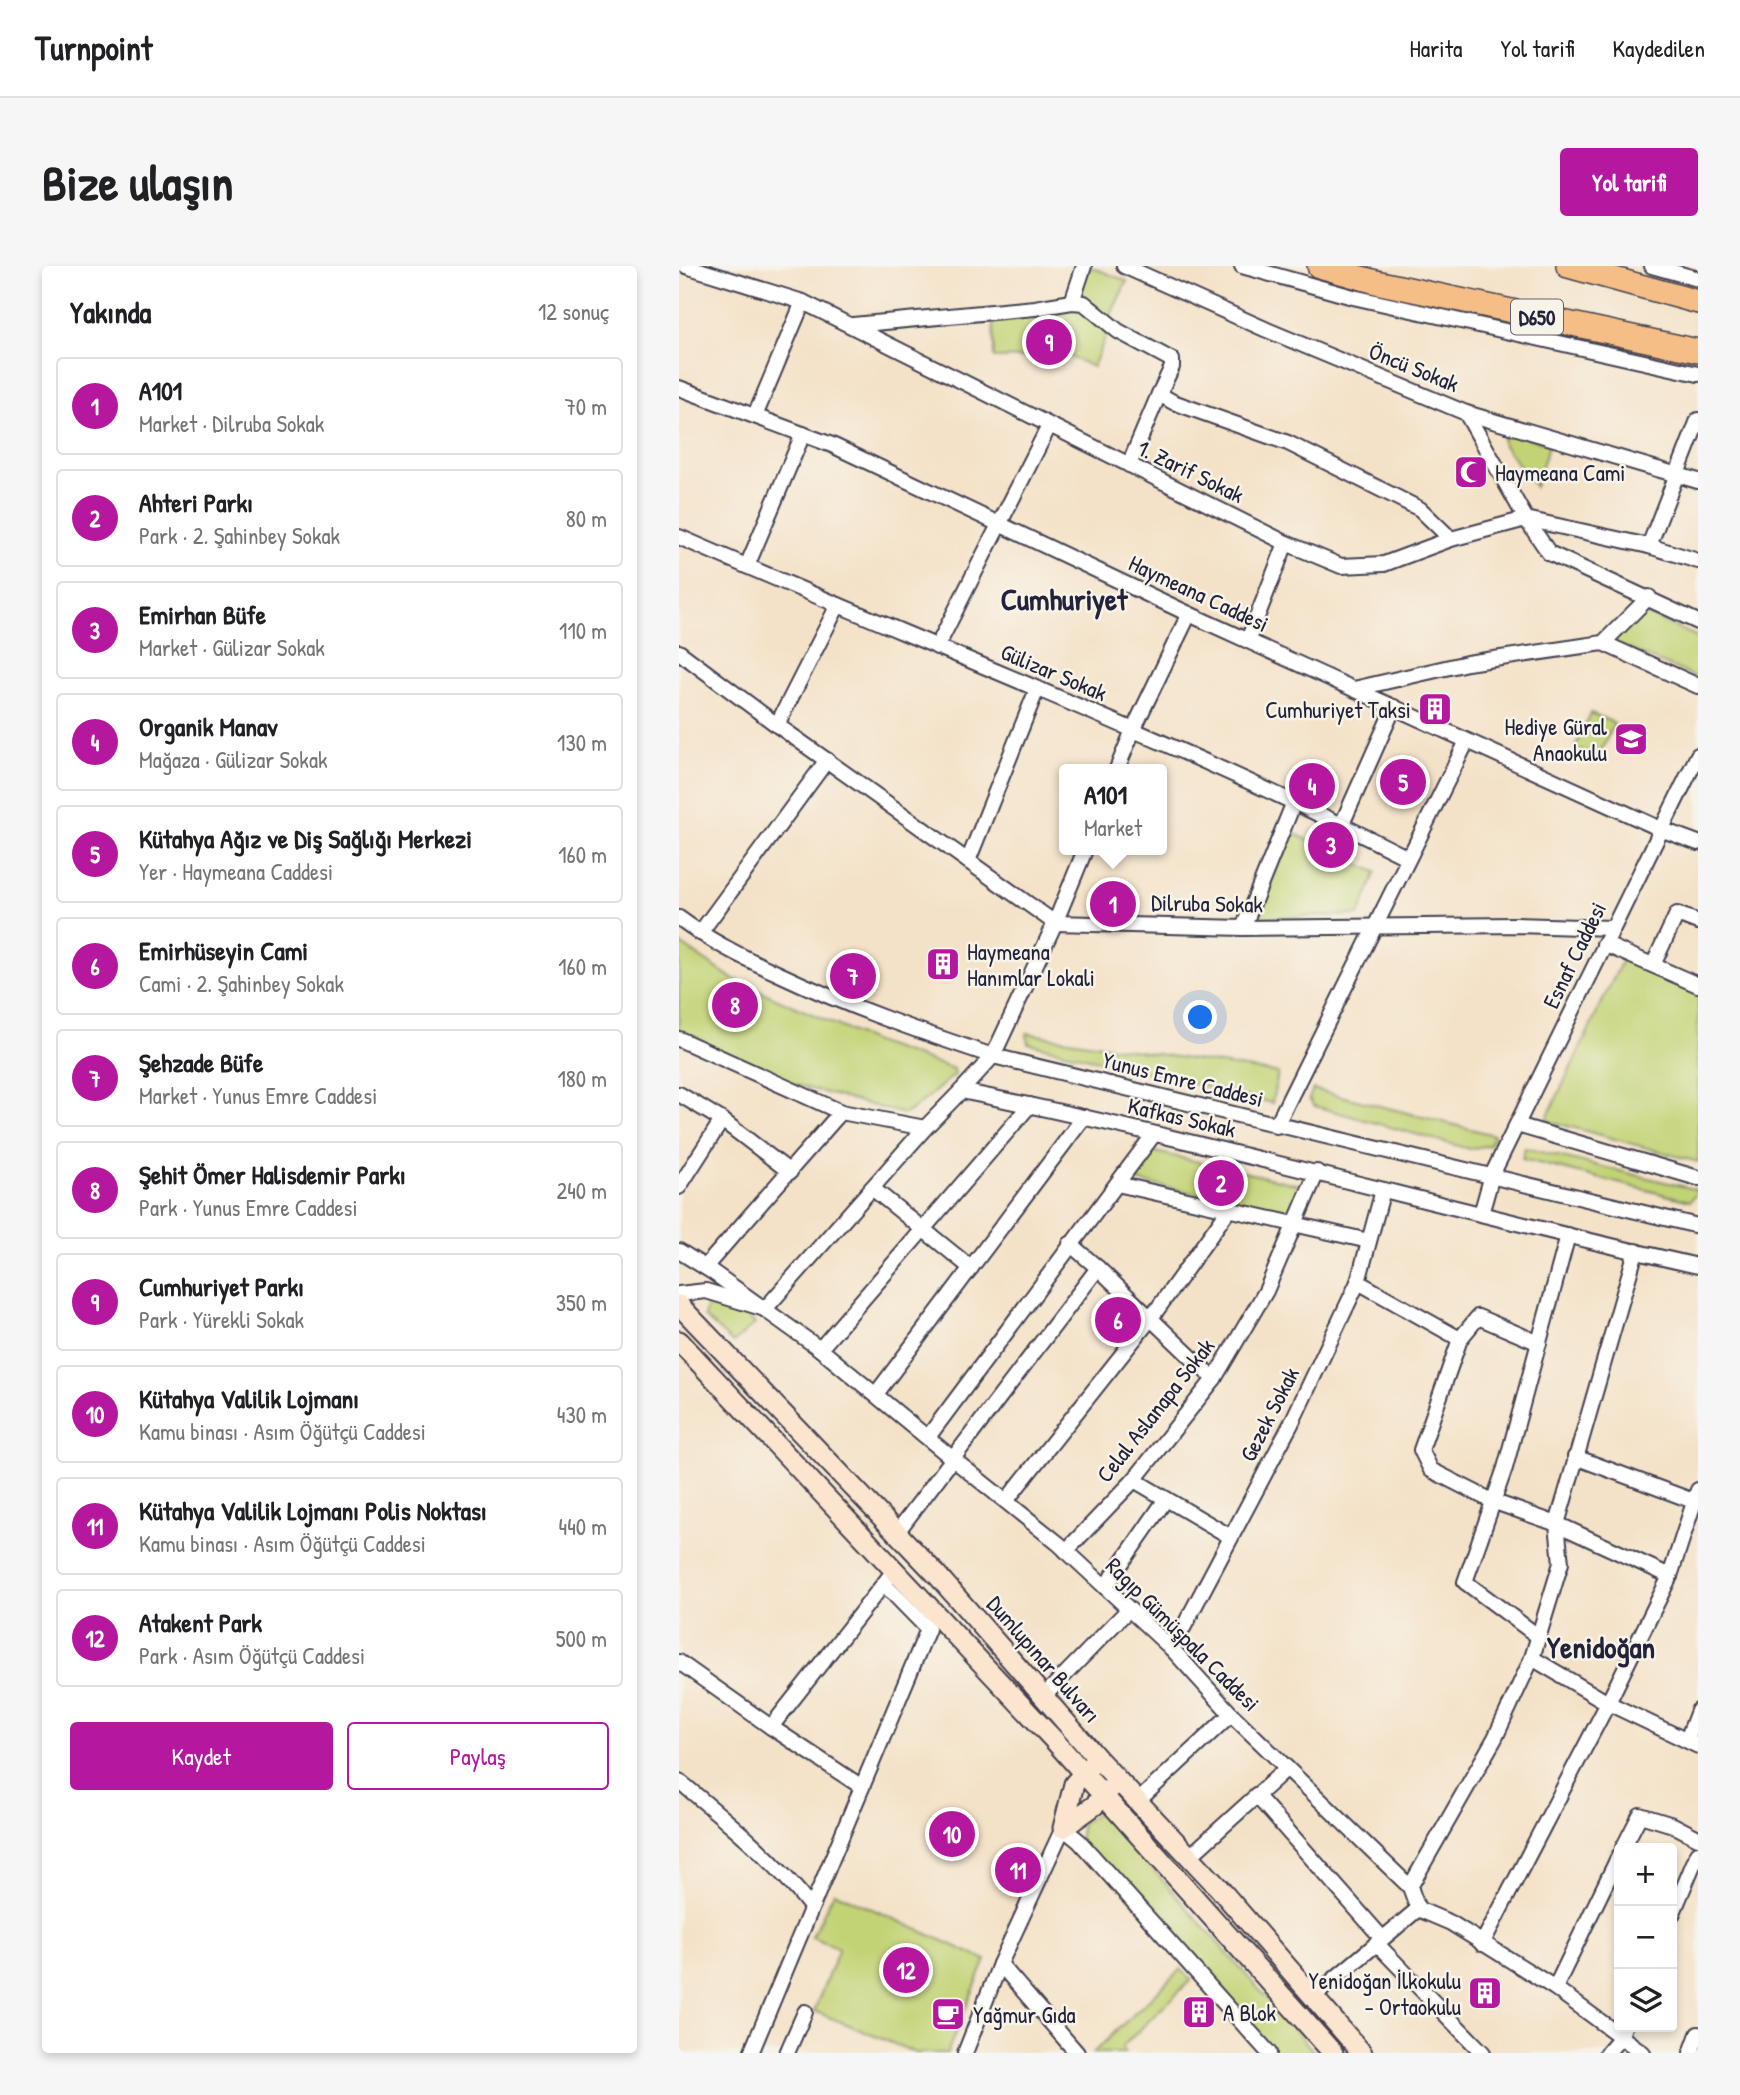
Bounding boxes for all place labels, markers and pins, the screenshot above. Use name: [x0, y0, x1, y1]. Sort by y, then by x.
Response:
pin: 9: [1026, 316, 1072, 368]
mosque icon: Haymeana Cami: [1452, 453, 1490, 491]
place label: Haymeana Cami: [1495, 457, 1625, 488]
building icon: Cumhuriyet Taksi: [1416, 690, 1454, 728]
place label: Cumhuriyet Taksi: [1265, 694, 1411, 725]
place label: Hediye Güral Anaokulu: [1505, 711, 1608, 768]
school or university icon: Hediye Güral Anaokulu: [1612, 720, 1650, 758]
pin: 5: [1380, 756, 1426, 808]
pin: 4: [1289, 760, 1335, 812]
pin: 3: [1308, 819, 1354, 871]
pin: 1: [1090, 878, 1136, 930]
place label: Haymeana Hanımlar Lokali: [967, 936, 1095, 993]
building icon: Haymeana Hanımlar Lokali: [924, 945, 962, 983]
pin: 7: [830, 950, 876, 1002]
pin: 8: [712, 979, 758, 1031]
pin: 2: [1198, 1157, 1244, 1209]
pin: 6: [1095, 1294, 1141, 1346]
pin: 10: [929, 1808, 975, 1860]
pin: 11: [995, 1844, 1041, 1896]
pin: 12: [883, 1944, 929, 1996]
place label: Yenidoğan İlkokulu - Ortaokulu: [1309, 1965, 1461, 2022]
building icon: Yenidoğan İlkokulu - Ortaokulu: [1466, 1974, 1504, 2012]
building icon: A Blok: [1180, 1993, 1218, 2031]
cafe icon: Yağmur Gıda: [929, 1995, 967, 2033]
place label: A Blok: [1223, 1997, 1277, 2028]
place label: Yağmur Gıda: [973, 1999, 1076, 2030]

